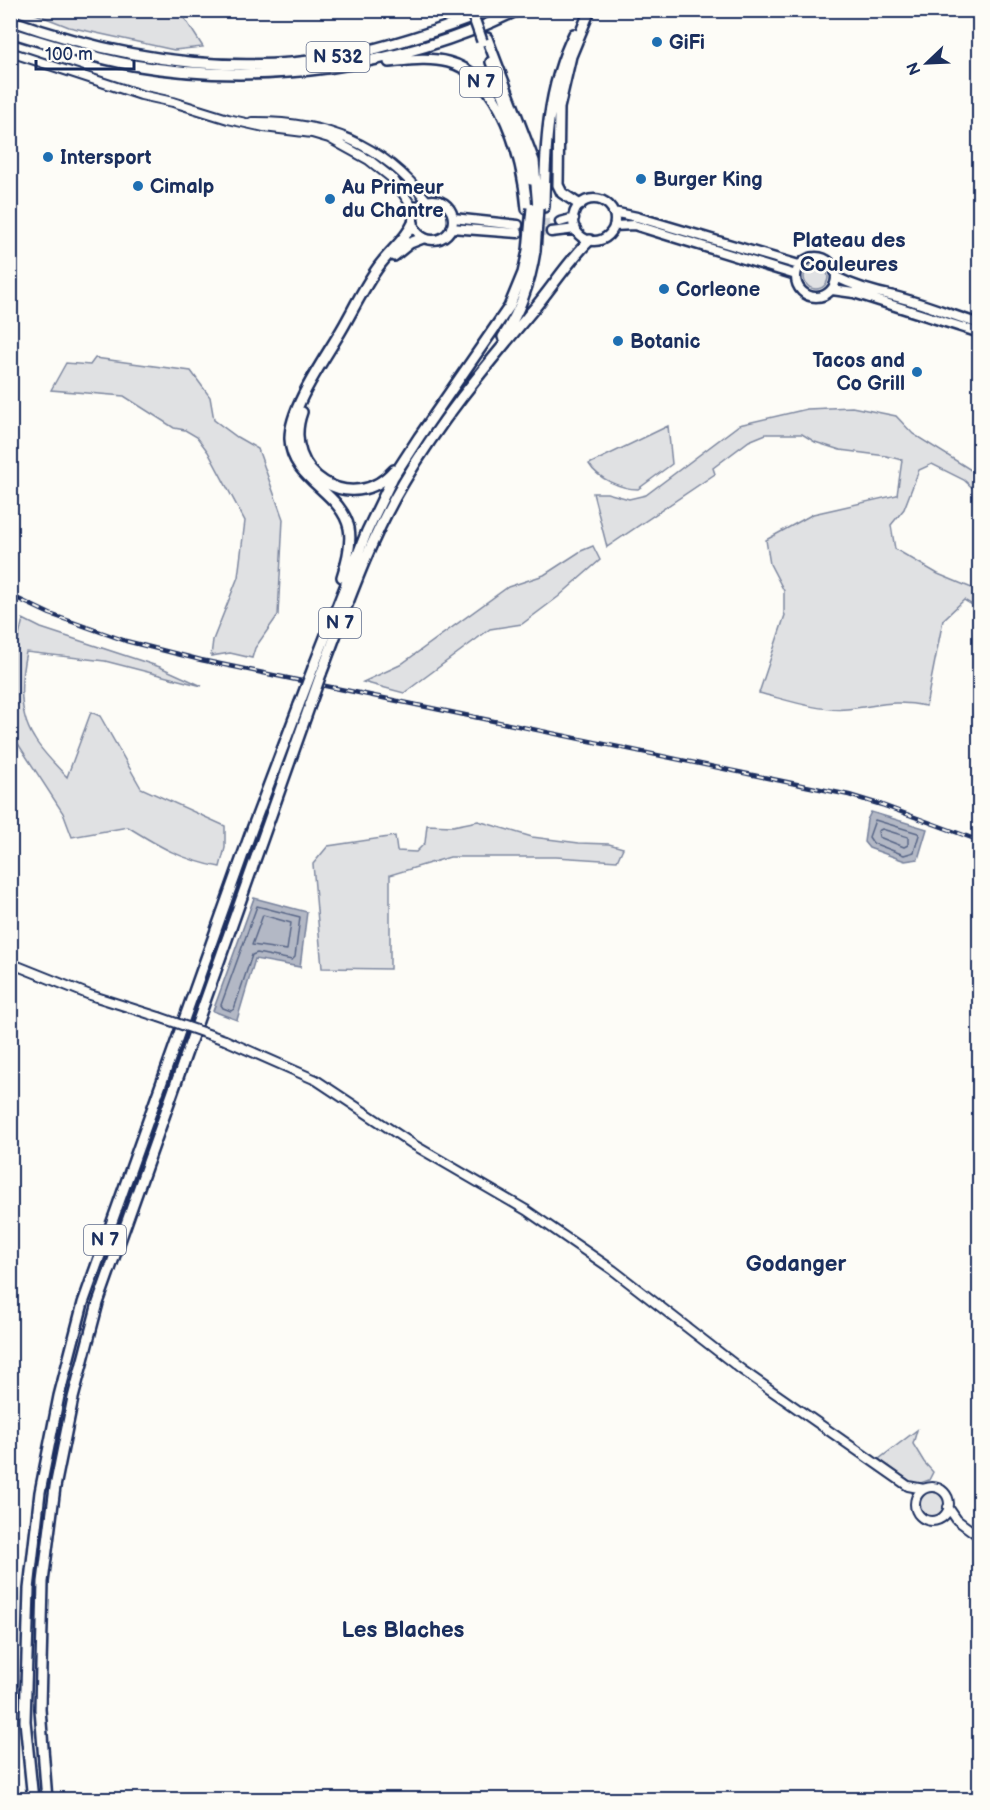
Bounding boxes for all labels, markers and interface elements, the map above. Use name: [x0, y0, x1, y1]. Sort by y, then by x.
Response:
place label: GiFi: [669, 31, 705, 55]
scale bar: [36, 33, 134, 71]
north arrow: [897, 33, 957, 93]
marker: GiFi: [650, 35, 664, 49]
road number: N 532: [306, 42, 370, 72]
text: 100 m: [45, 44, 93, 65]
text: N: [903, 59, 926, 78]
road number: N 7: [460, 67, 502, 97]
place label: Intersport: [60, 146, 152, 170]
marker: Intersport: [41, 150, 55, 164]
place label: Burger King: [653, 168, 763, 192]
marker: Burger King: [634, 172, 648, 186]
place label: Cimalp: [150, 175, 214, 199]
place label: Au Primeur du Chantre: [341, 176, 445, 223]
marker: Cimalp: [131, 179, 145, 193]
marker: Au Primeur du Chantre: [323, 192, 337, 206]
district label: Plateau des Couleures: [792, 228, 906, 277]
place label: Corleone: [676, 278, 760, 302]
marker: Corleone: [657, 282, 671, 296]
place label: Botanic: [630, 330, 700, 354]
marker: Botanic: [611, 334, 625, 348]
place label: Tacos and Co Grill: [812, 349, 905, 396]
marker: Tacos and Co Grill: [910, 365, 924, 379]
road number: N 7: [319, 608, 361, 638]
road number: N 7: [84, 1225, 126, 1255]
district label: Godanger: [746, 1251, 846, 1278]
district label: Les Blaches: [342, 1617, 465, 1644]

